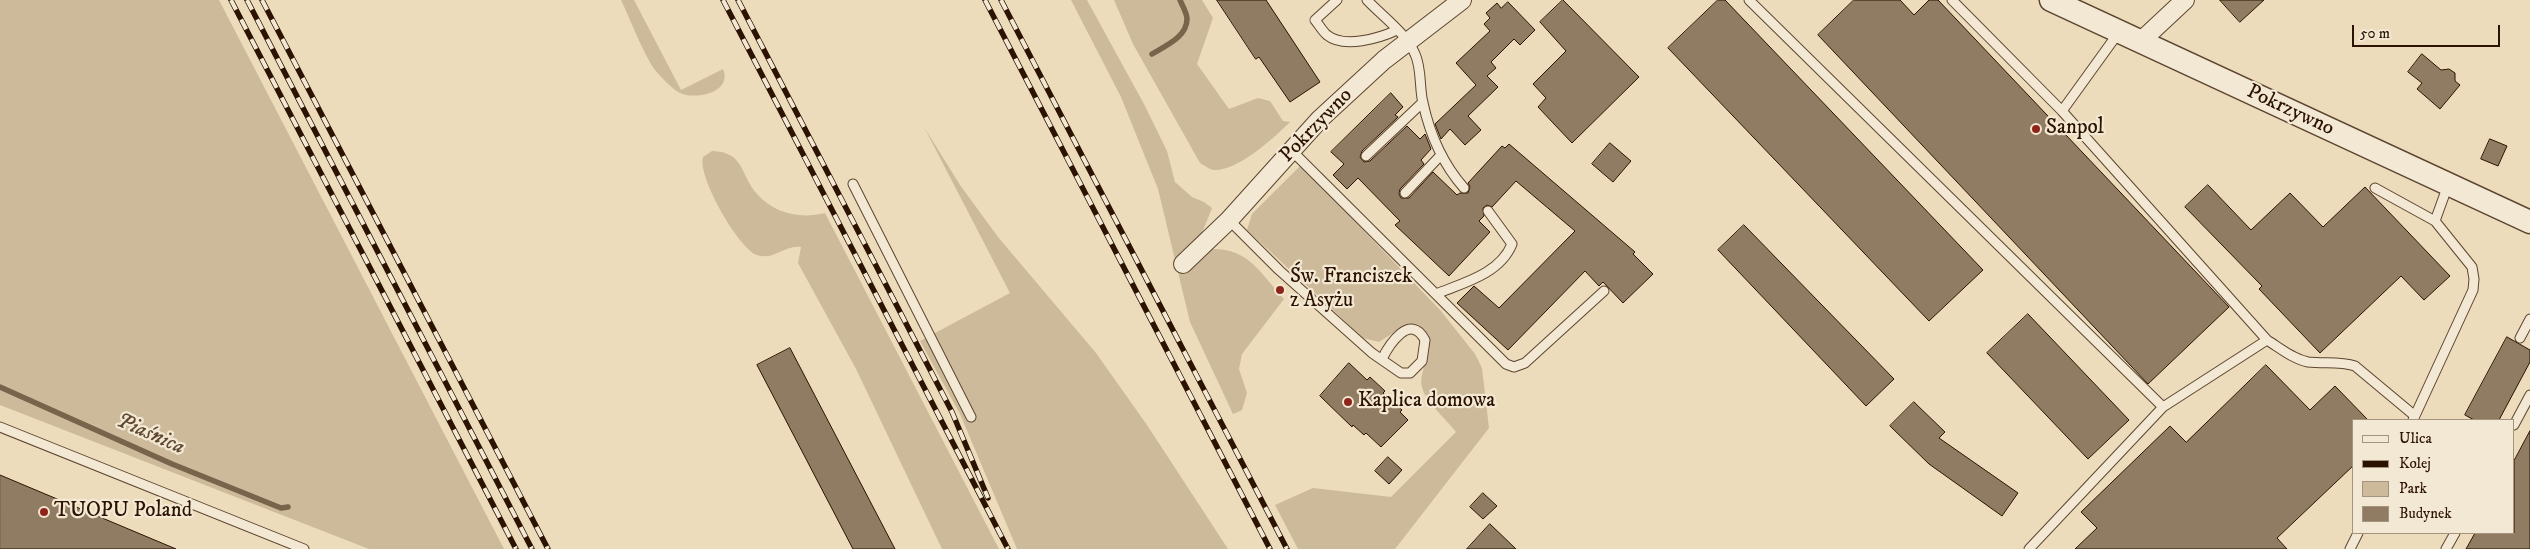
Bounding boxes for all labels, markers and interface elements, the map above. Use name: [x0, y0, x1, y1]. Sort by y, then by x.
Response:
scale bar: [2355, 15, 2502, 47]
text: 50 m: [2360, 24, 2390, 43]
street label: Pokrzywno: [2242, 80, 2338, 142]
street label: Pokrzywno: [1275, 84, 1359, 168]
place label: Sanpol: [2046, 116, 2104, 142]
marker: Sanpol: [2030, 123, 2042, 135]
place label: Św. Franciszek z Asyżu: [1290, 265, 1412, 315]
marker: Św. Franciszek z Asyżu: [1274, 284, 1286, 296]
place label: Kaplica domowa: [1358, 389, 1495, 415]
marker: Kaplica domowa: [1342, 396, 1354, 408]
water label: Piaśnica: [112, 408, 188, 462]
legend: [2352, 419, 2515, 534]
text: Ulica: [2399, 429, 2432, 448]
text: Kolej: [2399, 454, 2431, 473]
text: Park: [2399, 479, 2427, 498]
place label: TUOPU Poland: [54, 499, 192, 525]
text: Budynek: [2399, 504, 2452, 523]
marker: TUOPU Poland: [38, 506, 50, 518]

